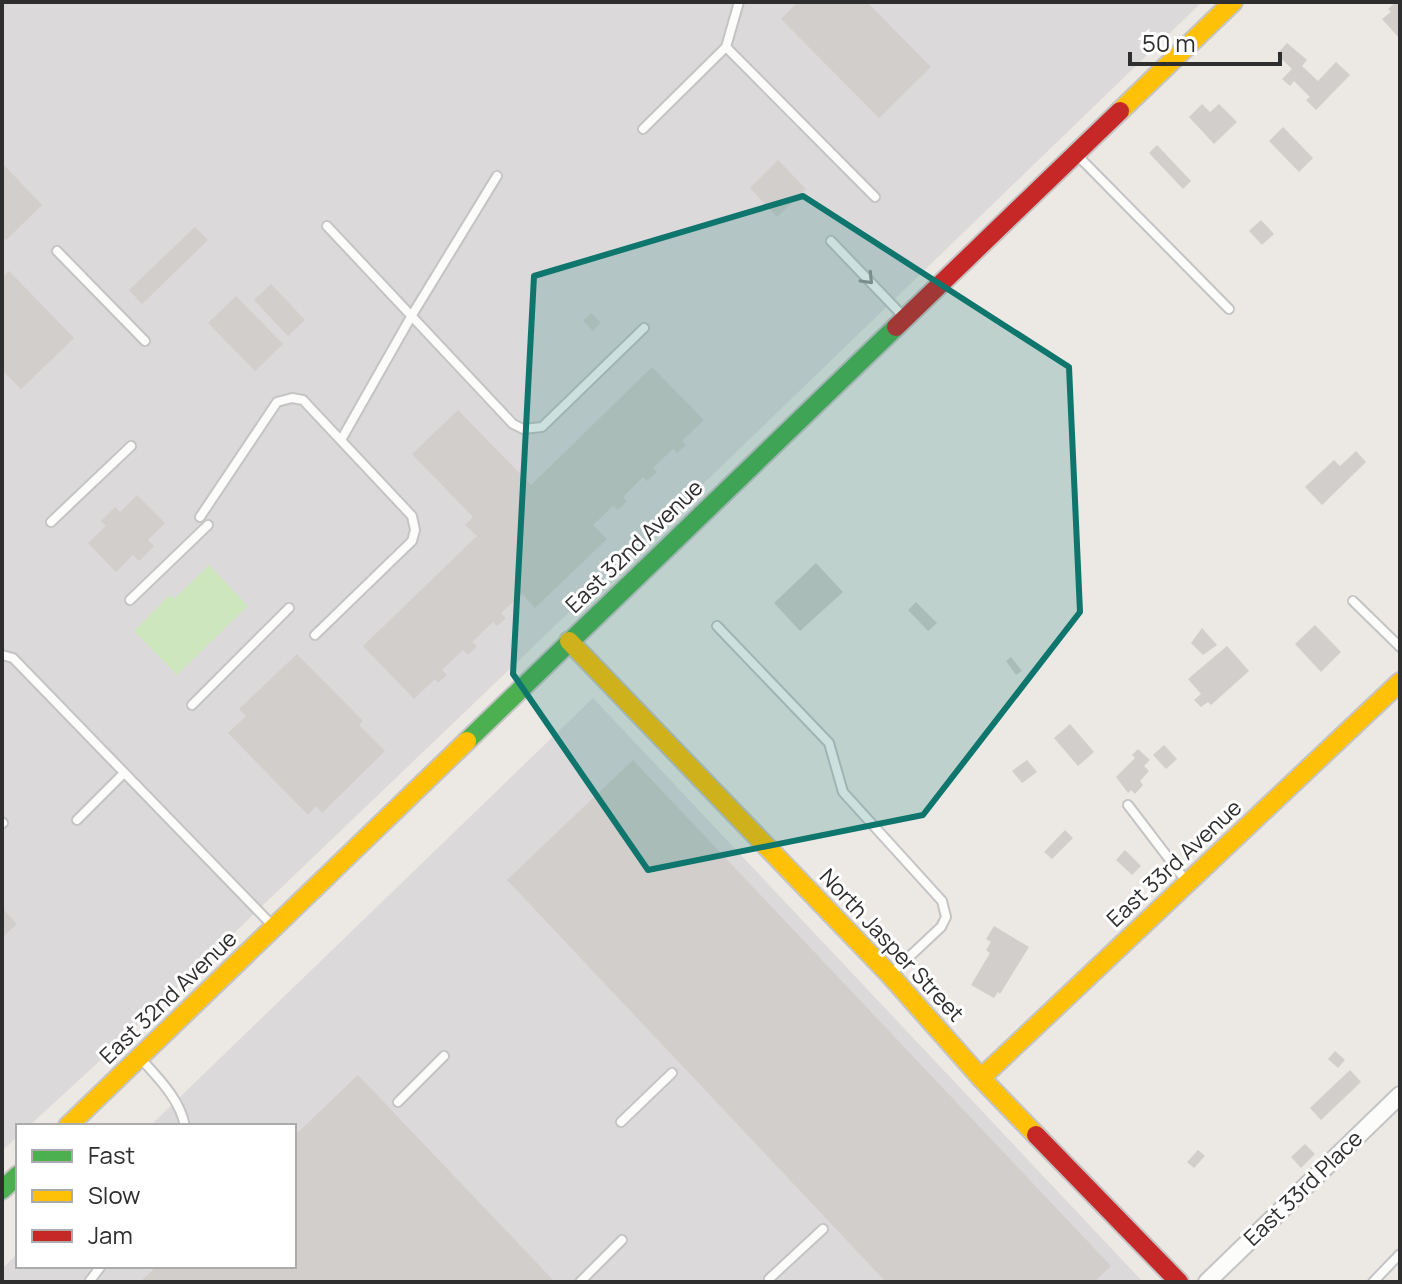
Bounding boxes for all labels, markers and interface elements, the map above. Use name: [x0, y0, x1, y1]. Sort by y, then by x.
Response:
scale bar: [1130, 16, 1280, 66]
text: 50 m: [1142, 26, 1196, 59]
one-way arrow: [859, 270, 873, 285]
street label: East 32nd Avenue: [559, 473, 709, 619]
street label: East 33rd Avenue: [1100, 792, 1248, 933]
street label: North Jasper Street: [813, 862, 971, 1028]
street label: East 32nd Avenue: [93, 924, 243, 1070]
legend: [16, 1124, 296, 1268]
street label: East 33rd Place: [1237, 1124, 1369, 1252]
text: Fast: [88, 1138, 135, 1171]
text: Slow: [88, 1178, 141, 1211]
text: Jam: [88, 1218, 133, 1251]

